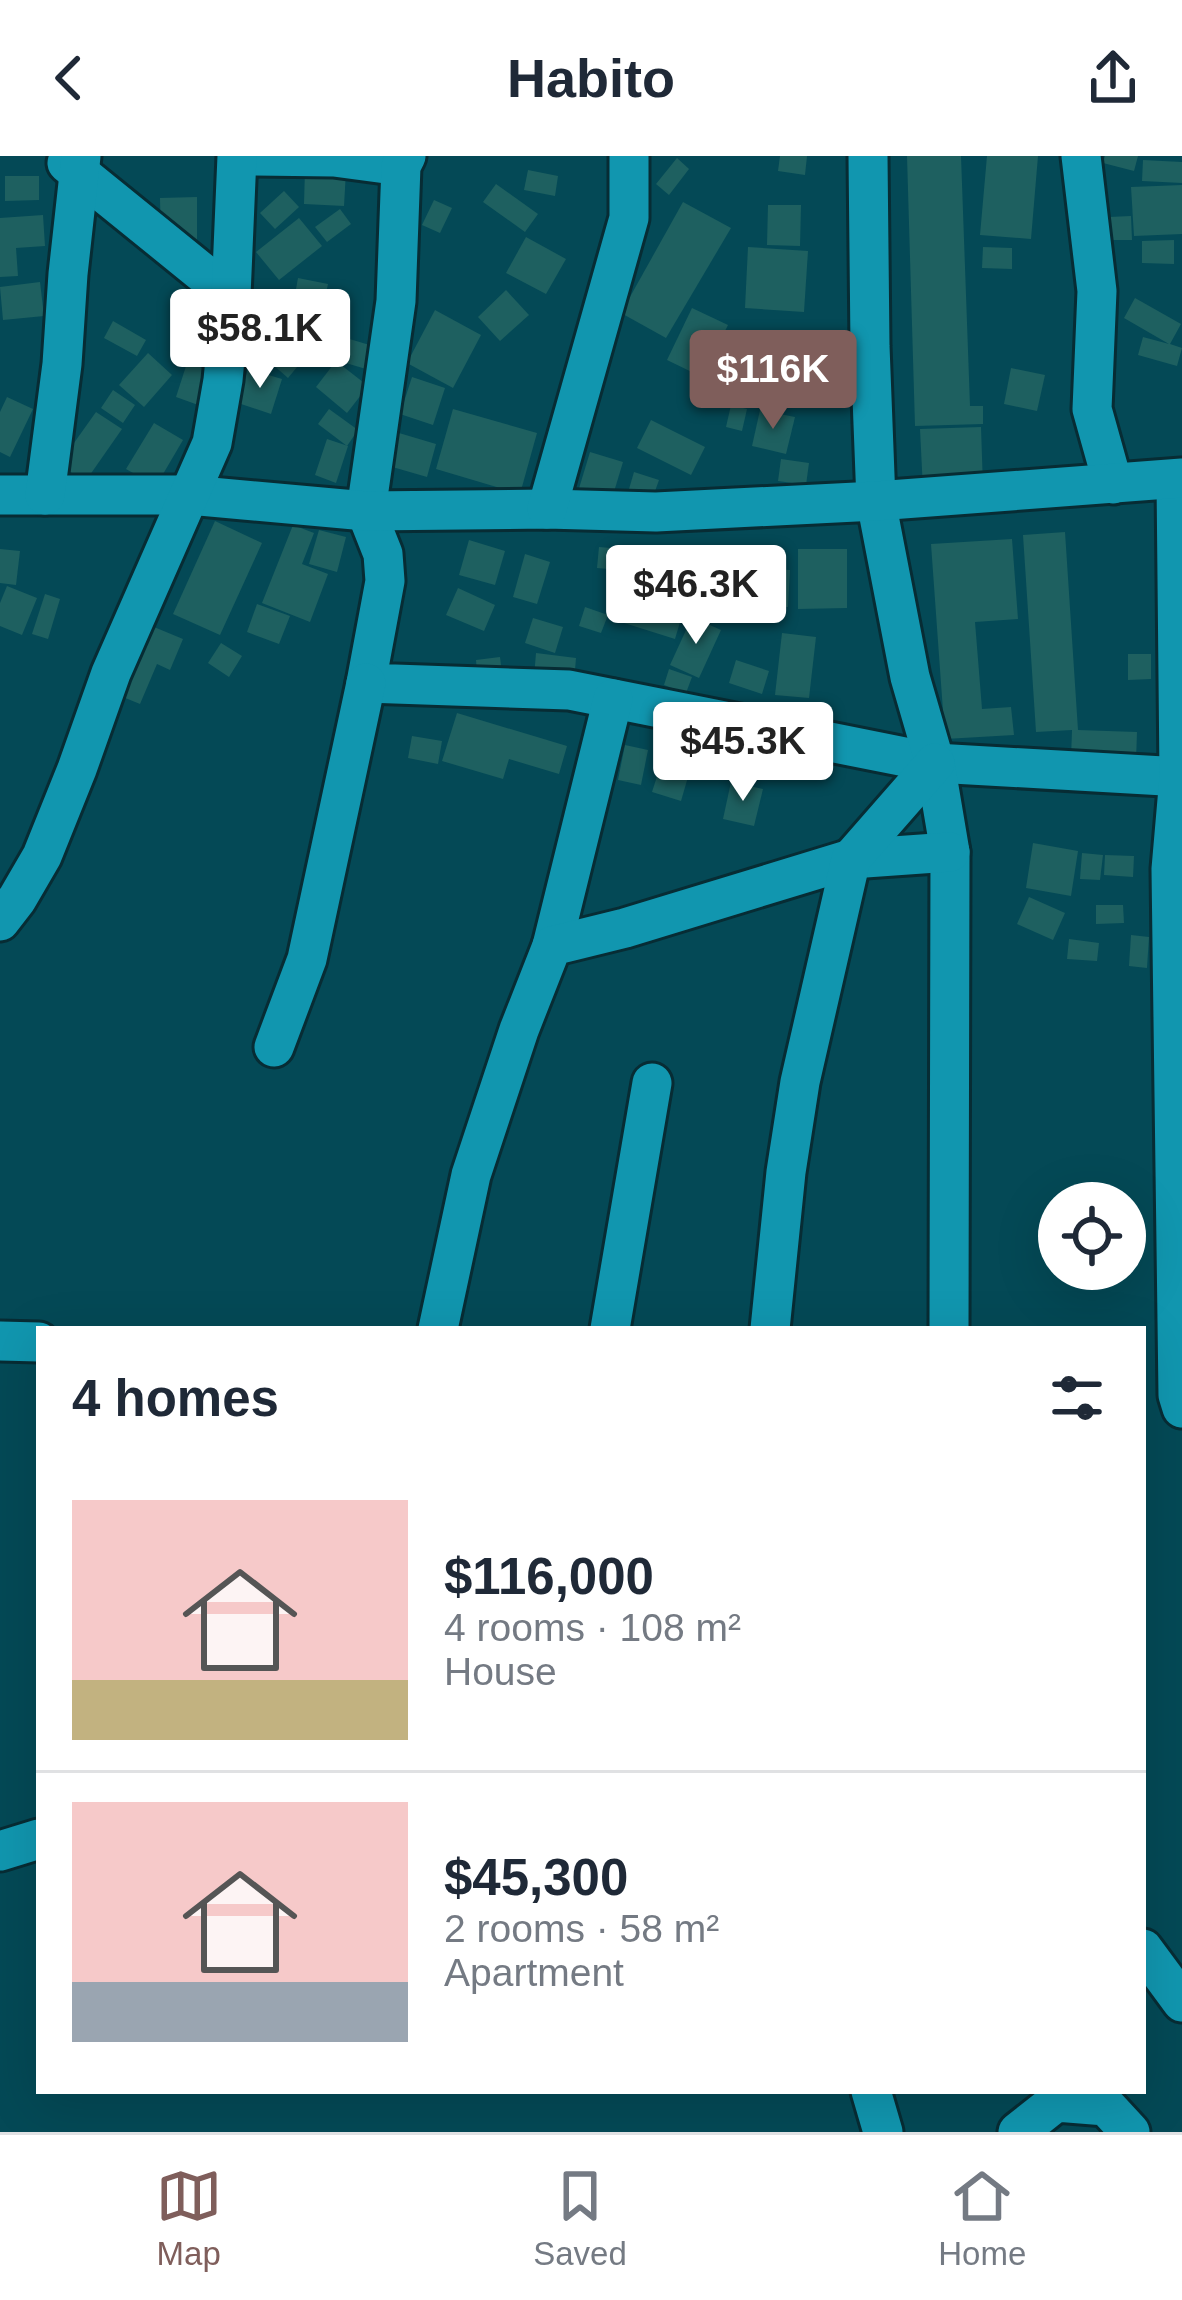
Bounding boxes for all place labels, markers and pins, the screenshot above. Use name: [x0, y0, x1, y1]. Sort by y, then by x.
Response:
pin: $58.1K: [162, 289, 358, 391]
pin: $116K: [689, 330, 857, 432]
pin: $46.3K: [598, 545, 794, 647]
pin: $45.3K: [645, 702, 841, 804]

